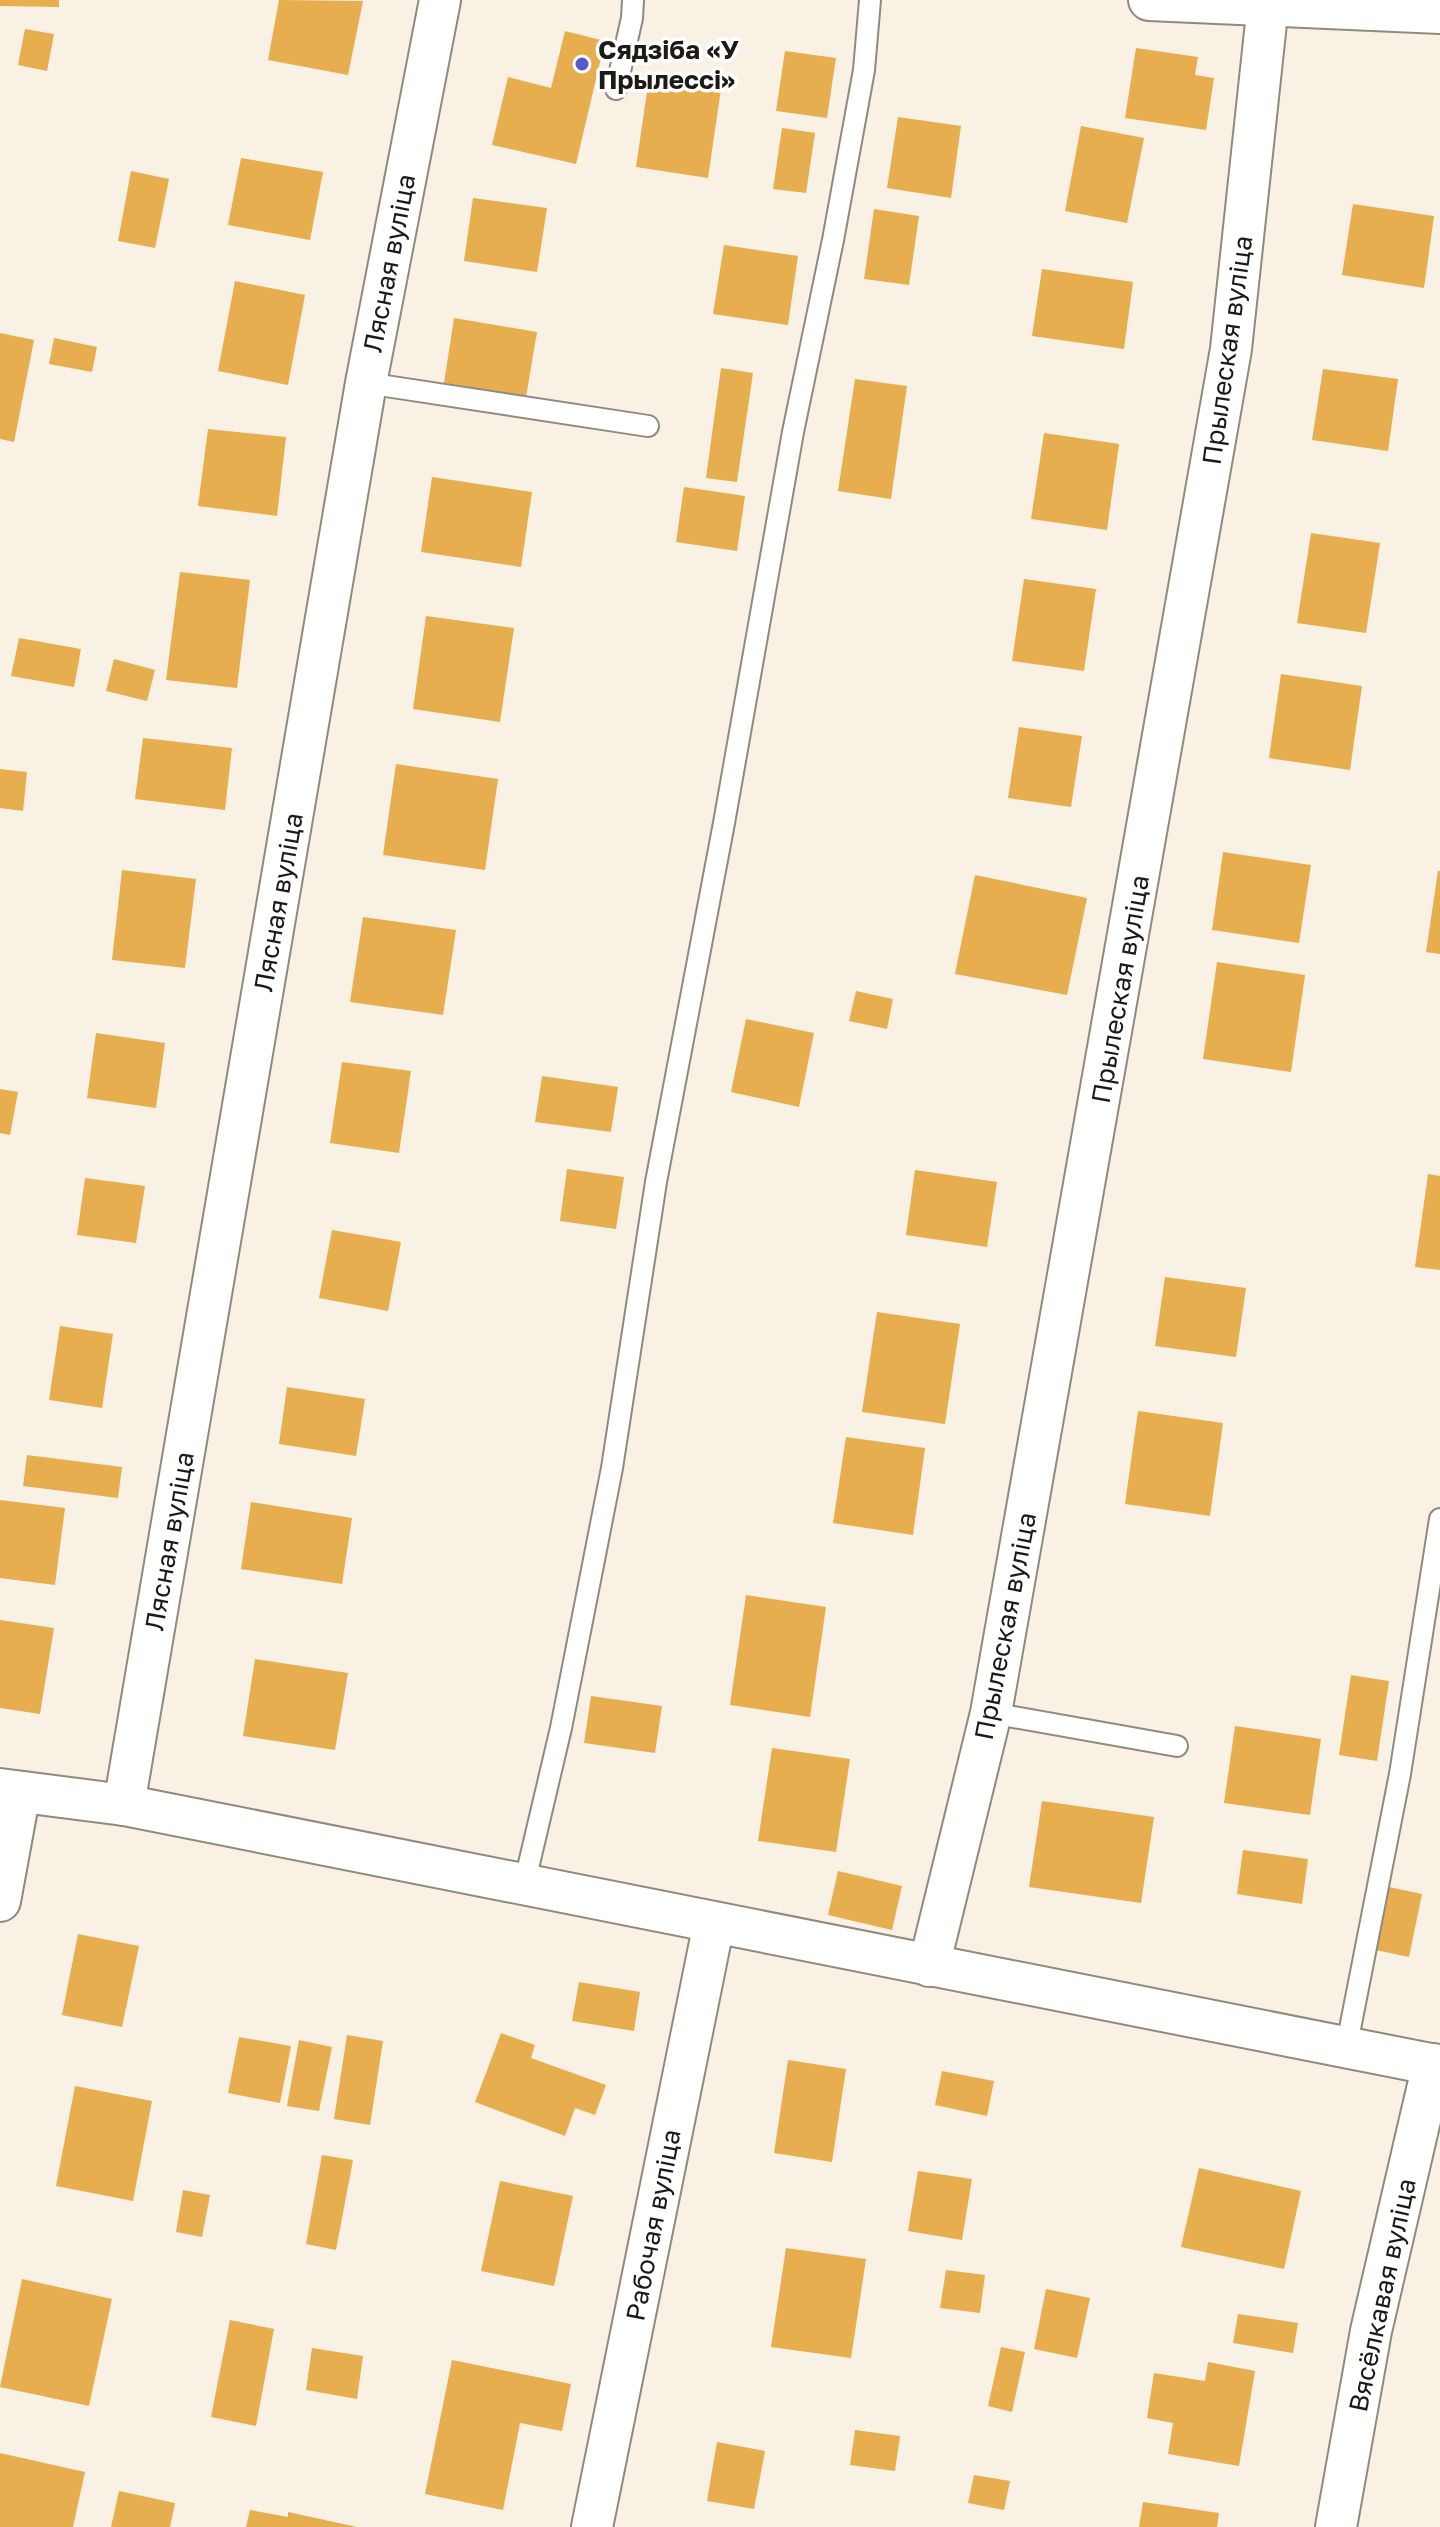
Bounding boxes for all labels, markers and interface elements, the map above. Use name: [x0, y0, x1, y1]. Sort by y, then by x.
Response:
place label: Сядзіба «У Прылессі»: [598, 34, 740, 95]
marker: Сядзіба «У Прылессі»: [573, 55, 591, 73]
street label: Лясная вуліца: [357, 171, 421, 355]
street label: Прылеская вуліца: [1196, 233, 1258, 467]
street label: Лясная вуліца: [247, 810, 309, 994]
street label: Прылеская вуліца: [1085, 873, 1155, 1105]
street label: Лясная вуліца: [138, 1449, 200, 1633]
street label: Прылеская вуліца: [968, 1510, 1042, 1742]
street label: Рабочая вуліца: [619, 2126, 687, 2324]
street label: Вясёлкавая вуліца: [1342, 2176, 1422, 2414]

